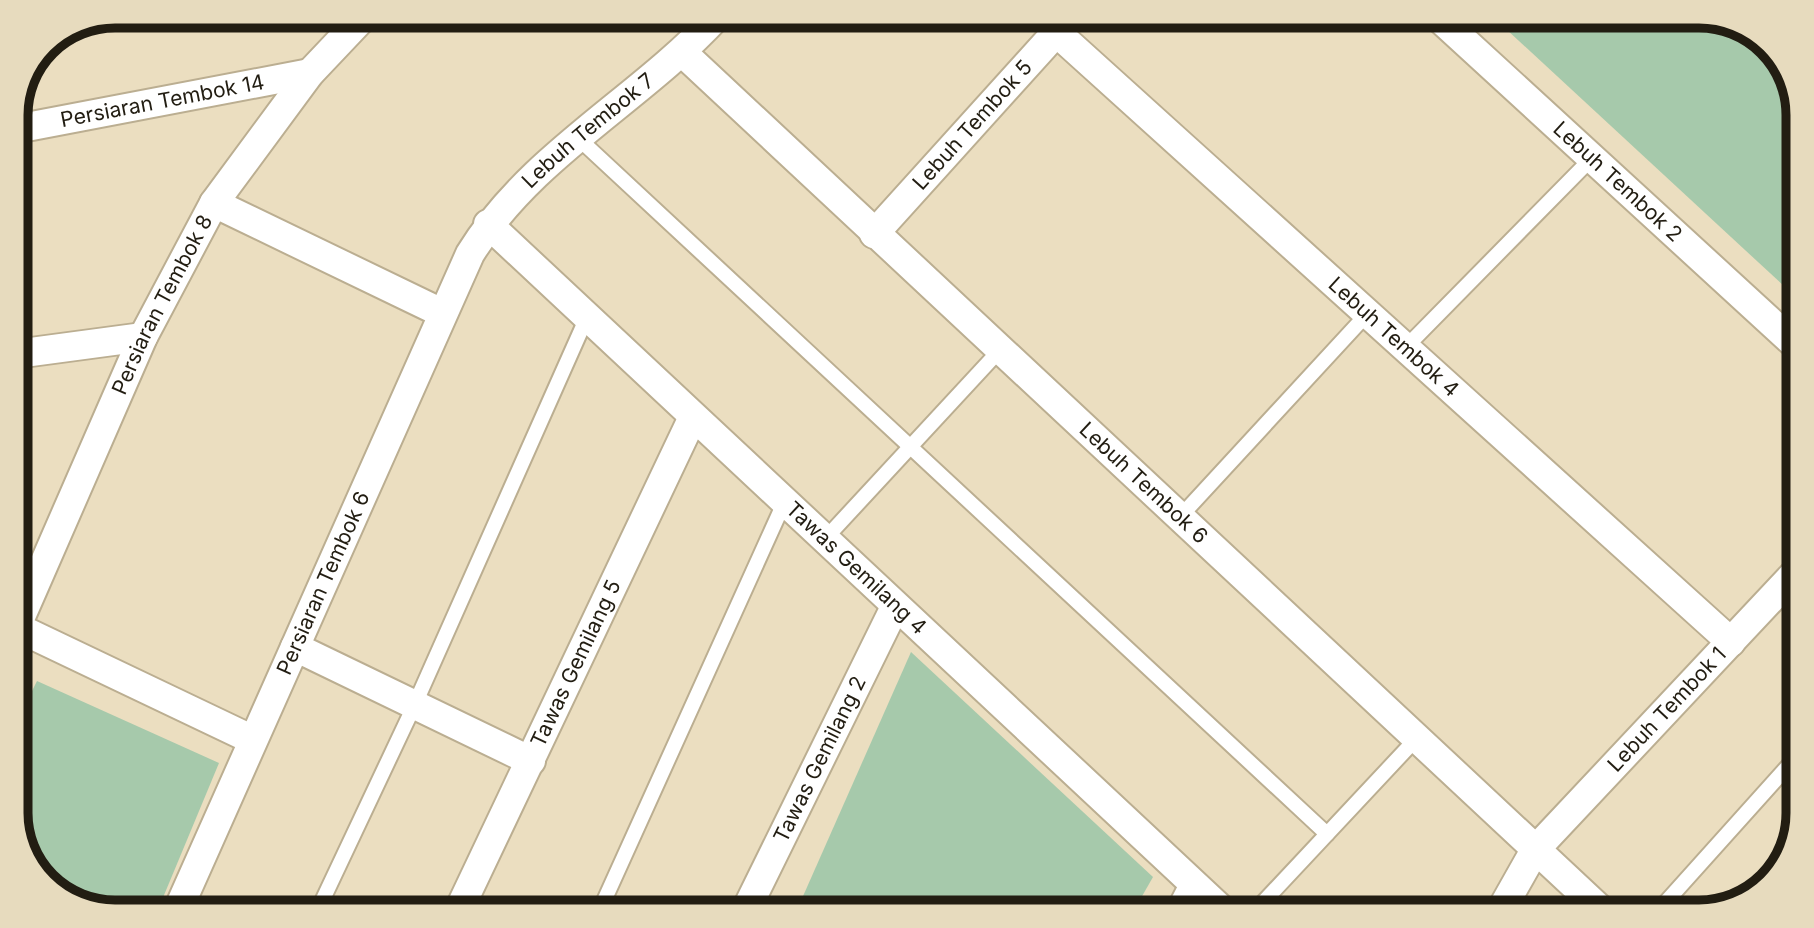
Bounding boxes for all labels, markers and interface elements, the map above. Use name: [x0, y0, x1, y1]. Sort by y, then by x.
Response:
street label: Lebuh Tembok 5: [907, 55, 1037, 195]
street label: Lebuh Tembok 7: [517, 67, 659, 193]
street label: Persiaran Tembok 14: [58, 69, 266, 132]
street label: Lebuh Tembok 2: [1548, 116, 1688, 247]
street label: Persiaran Tembok 8: [106, 210, 217, 398]
street label: Lebuh Tembok 4: [1324, 272, 1464, 402]
street label: Lebuh Tembok 6: [1075, 417, 1213, 548]
street label: Persiaran Tembok 6: [271, 487, 375, 678]
street label: Tawas Gemilang 4: [781, 496, 932, 639]
street label: Tawas Gemilang 5: [525, 576, 626, 751]
street label: Lebuh Tembok 1: [1602, 642, 1731, 777]
street label: Tawas Gemilang 2: [768, 672, 871, 846]

